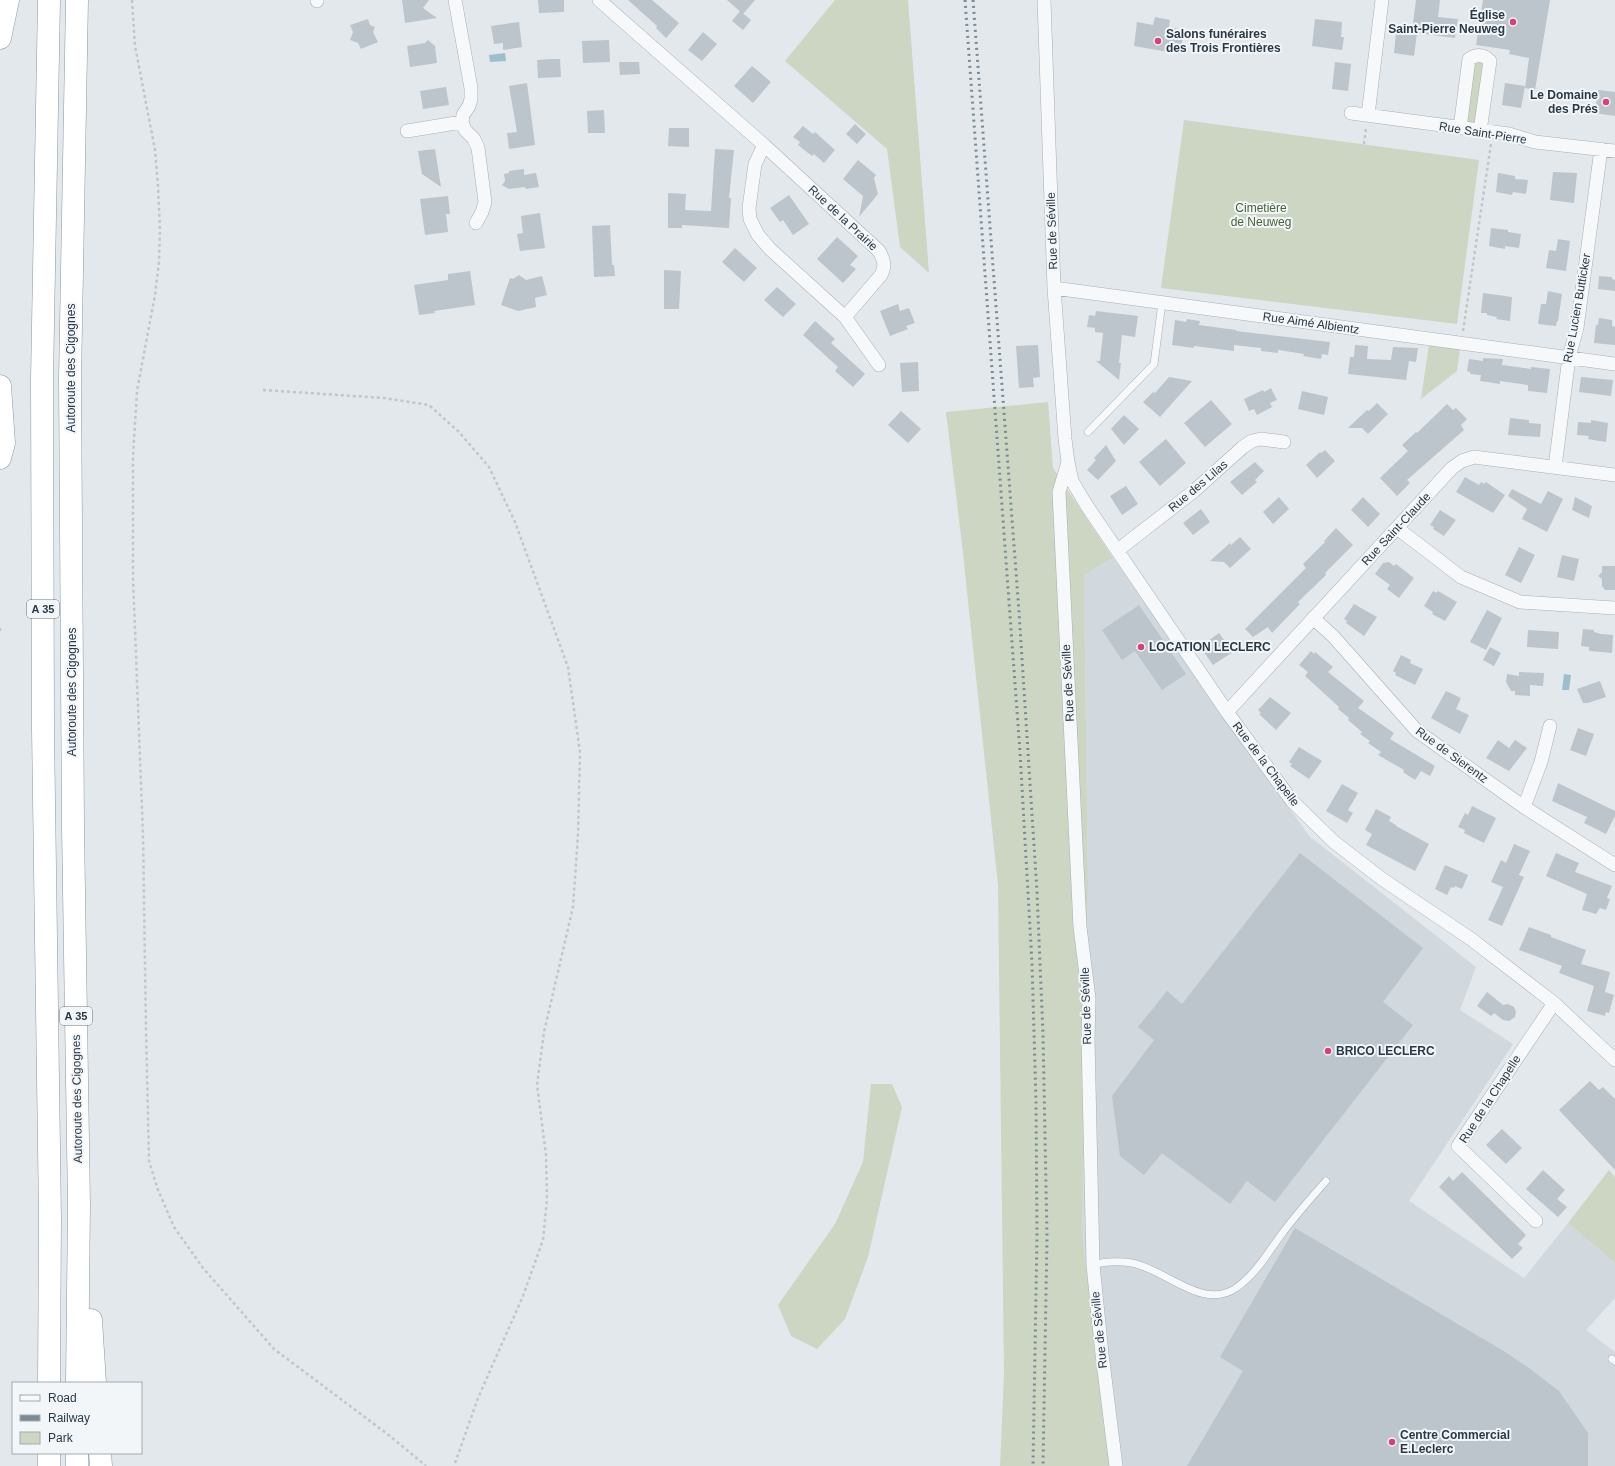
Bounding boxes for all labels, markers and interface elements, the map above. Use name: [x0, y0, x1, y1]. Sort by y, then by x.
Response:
place label: Église Saint-Pierre Neuweg: [1388, 7, 1505, 36]
marker: Église Saint-Pierre Neuweg: [1508, 17, 1518, 27]
place label: Salons funéraires des Trois Frontières: [1166, 27, 1281, 55]
marker: Salons funéraires des Trois Frontières: [1153, 36, 1163, 46]
place label: Le Domaine des Prés: [1530, 88, 1598, 116]
marker: Le Domaine des Prés: [1601, 97, 1611, 107]
street label: Rue Saint-Pierre: [1438, 119, 1528, 147]
street label: Rue de la Prairie: [806, 182, 881, 254]
street label: Rue de Séville: [1044, 192, 1060, 270]
park label: Cimetière de Neuweg: [1231, 201, 1291, 229]
street label: Rue Lucien Butticker: [1560, 252, 1594, 364]
street label: Autoroute des Cigognes: [64, 304, 78, 432]
street label: Rue Aimé Albientz: [1262, 309, 1360, 337]
street label: Rue des Lilas: [1166, 457, 1230, 515]
street label: Rue Saint-Claude: [1359, 489, 1434, 568]
road number: A 35: [27, 600, 59, 618]
street label: Autoroute des Cigognes: [65, 628, 79, 756]
place label: LOCATION LECLERC: [1149, 640, 1271, 654]
marker: LOCATION LECLERC: [1136, 642, 1146, 652]
street label: Rue de Séville: [1059, 644, 1077, 722]
street label: Rue de la Chapelle: [1230, 719, 1302, 809]
street label: Rue de Sierentz: [1413, 724, 1491, 786]
street label: Rue de Séville: [1078, 967, 1094, 1045]
road number: A 35: [60, 1007, 92, 1025]
street label: Autoroute des Cigognes: [69, 1035, 85, 1163]
place label: BRICO LECLERC: [1336, 1044, 1435, 1058]
marker: BRICO LECLERC: [1323, 1046, 1333, 1056]
street label: Rue de la Chapelle: [1456, 1052, 1524, 1146]
street label: Rue de Séville: [1088, 1290, 1110, 1369]
legend: [12, 1382, 142, 1454]
text: Road: [48, 1391, 77, 1405]
text: Railway: [48, 1411, 90, 1425]
place label: Centre Commercial E.Leclerc: [1400, 1428, 1510, 1456]
text: Park: [48, 1431, 74, 1445]
marker: Centre Commercial E.Leclerc: [1387, 1437, 1397, 1447]

